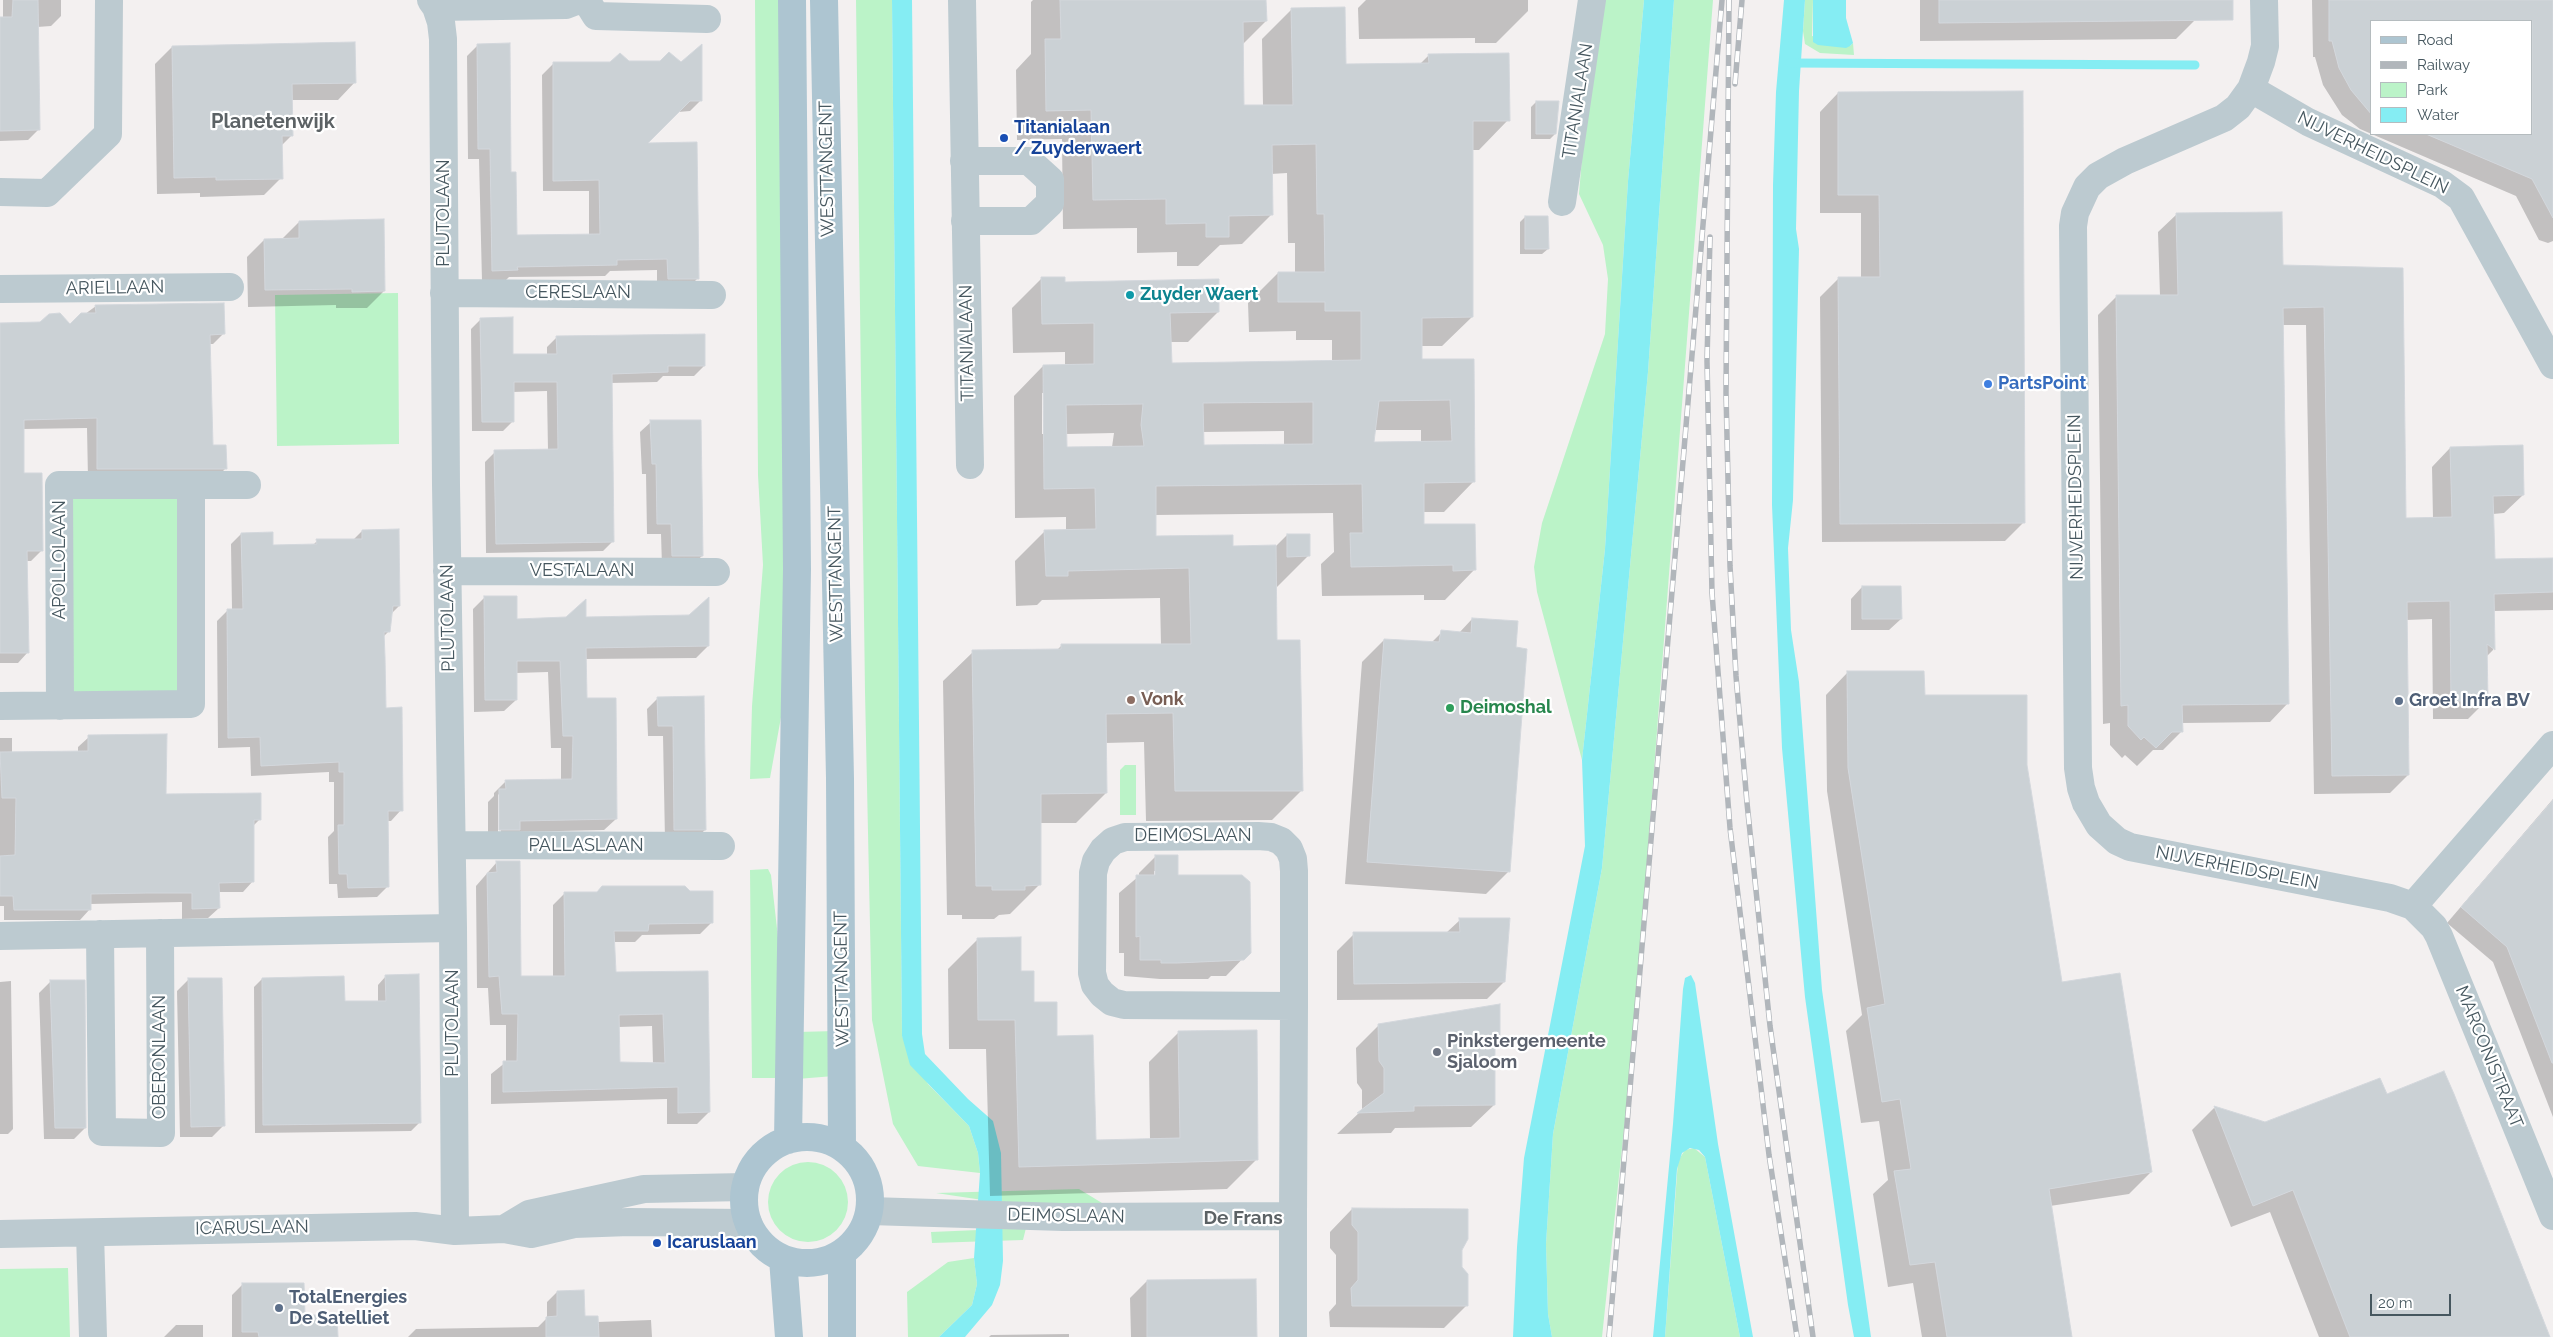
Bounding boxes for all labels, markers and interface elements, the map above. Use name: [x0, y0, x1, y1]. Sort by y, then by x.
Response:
legend: [2370, 20, 2533, 135]
text: Road: [2417, 31, 2453, 49]
street label: TITANIALAAN: [1558, 42, 1598, 160]
text: Railway: [2417, 56, 2470, 74]
text: Park: [2417, 81, 2448, 99]
street label: WESTTANGENT: [815, 101, 839, 237]
text: Water: [2417, 106, 2459, 124]
street label: NIJVERHEIDSPLEIN: [2294, 107, 2452, 199]
district label: Planetenwijk: [211, 110, 335, 134]
place label: Titanialaan / Zuyderwaert: [1014, 117, 1142, 160]
marker: Titanialaan / Zuyderwaert: [998, 132, 1010, 144]
street label: PLUTOLAAN: [433, 159, 455, 267]
street label: ARIELLAAN: [66, 276, 164, 300]
street label: CERESLAAN: [525, 282, 631, 304]
place label: Zuyder Waert: [1140, 284, 1258, 306]
street label: TITANIALAAN: [955, 285, 979, 401]
marker: Zuyder Waert: [1124, 289, 1136, 301]
place label: PartsPoint: [1998, 373, 2086, 395]
marker: PartsPoint: [1982, 378, 1994, 390]
street label: NIJVERHEIDSPLEIN: [2064, 414, 2088, 580]
street label: APOLLOLAAN: [49, 500, 71, 620]
street label: WESTTANGENT: [824, 506, 848, 642]
street label: VESTALAAN: [530, 560, 634, 582]
street label: PLUTOLAAN: [436, 564, 460, 672]
place label: Vonk: [1141, 689, 1184, 711]
place label: Groet Infra BV: [2409, 690, 2530, 712]
marker: Vonk: [1125, 694, 1137, 706]
marker: Groet Infra BV: [2393, 695, 2405, 707]
place label: Deimoshal: [1460, 697, 1552, 719]
marker: Deimoshal: [1444, 702, 1456, 714]
street label: DEIMOSLAAN: [1134, 825, 1252, 847]
street label: PALLASLAAN: [528, 835, 644, 857]
street label: NIJVERHEIDSPLEIN: [2154, 842, 2320, 894]
street label: WESTTANGENT: [830, 911, 854, 1047]
street label: PLUTOLAAN: [442, 969, 464, 1077]
street label: MARCONISTRAAT: [2451, 983, 2527, 1131]
street label: OBERONLAAN: [149, 995, 171, 1119]
place label: Pinkstergemeente Sjaloom: [1447, 1031, 1606, 1074]
marker: Pinkstergemeente Sjaloom: [1431, 1046, 1443, 1058]
street label: DEIMOSLAAN: [1007, 1204, 1125, 1228]
district label: De Frans: [1203, 1207, 1283, 1229]
street label: ICARUSLAAN: [195, 1216, 309, 1240]
place label: Icaruslaan: [667, 1232, 757, 1254]
marker: Icaruslaan: [651, 1237, 663, 1249]
scale bar: [2373, 1284, 2454, 1316]
place label: TotalEnergies De Satelliet: [289, 1287, 407, 1330]
text: 20 m: [2378, 1294, 2413, 1312]
marker: TotalEnergies De Satelliet: [273, 1302, 285, 1314]

